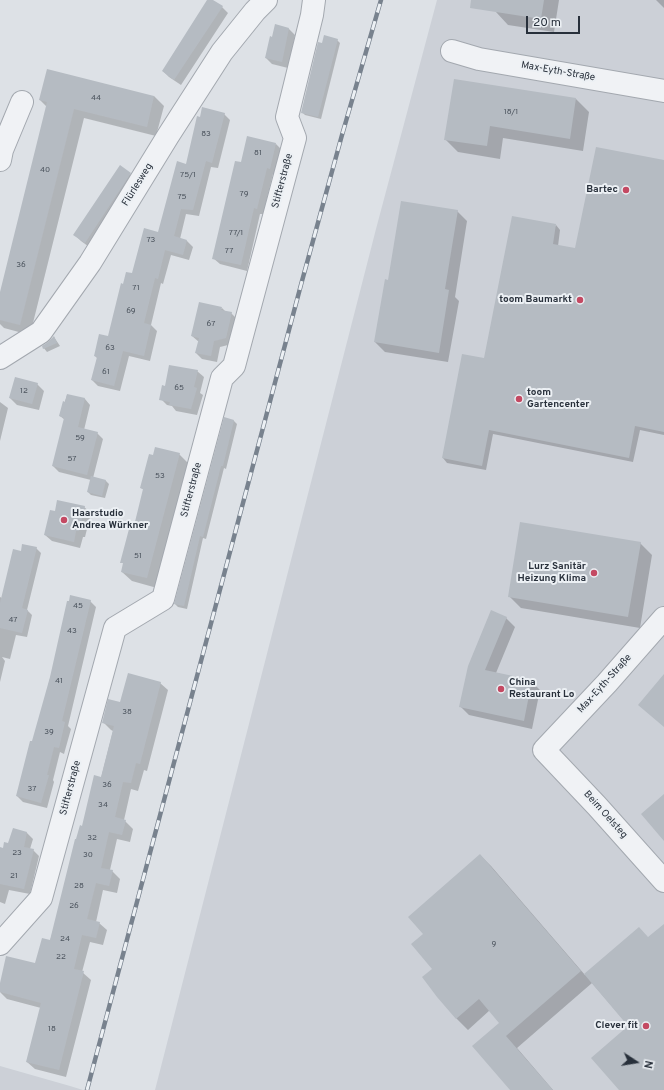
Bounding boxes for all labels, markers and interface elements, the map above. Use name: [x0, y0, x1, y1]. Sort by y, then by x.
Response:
scale bar: [528, 8, 582, 34]
text: 20 m: [533, 15, 561, 31]
street label: Max-Eyth-Straße: [520, 60, 596, 84]
house number: 44: [91, 93, 101, 103]
house number: 18/1: [504, 107, 518, 117]
house number: 83: [201, 129, 211, 139]
house number: 81: [254, 148, 262, 158]
street label: Stifterstraße: [270, 152, 296, 210]
street label: Flürlesweg: [120, 161, 156, 209]
house number: 40: [40, 165, 50, 175]
house number: 75/1: [180, 170, 196, 180]
place label: Bartec: [586, 184, 618, 196]
marker: Bartec: [621, 185, 631, 195]
house number: 79: [240, 189, 248, 199]
house number: 75: [177, 192, 187, 202]
house number: 77/1: [229, 228, 243, 238]
house number: 73: [147, 235, 155, 245]
house number: 77: [225, 246, 233, 256]
house number: 36: [16, 260, 26, 270]
house number: 71: [132, 283, 140, 293]
place label: toom Baumarkt: [499, 294, 572, 306]
marker: toom Baumarkt: [575, 295, 585, 305]
house number: 69: [126, 306, 136, 316]
house number: 67: [207, 319, 215, 329]
house number: 63: [105, 343, 115, 353]
house number: 61: [102, 367, 110, 377]
house number: 65: [174, 383, 184, 393]
house number: 12: [20, 386, 28, 396]
place label: toom Gartencenter: [527, 387, 590, 410]
marker: toom Gartencenter: [514, 394, 524, 404]
house number: 59: [75, 433, 85, 443]
house number: 57: [67, 454, 77, 464]
street label: Stifterstraße: [179, 461, 205, 519]
house number: 53: [155, 471, 165, 481]
place label: Haarstudio Andrea Würkner: [72, 508, 148, 532]
marker: Haarstudio Andrea Würkner: [59, 515, 69, 525]
house number: 51: [134, 551, 142, 561]
place label: Lurz Sanitär Heizung Klima: [518, 561, 586, 584]
marker: Lurz Sanitär Heizung Klima: [589, 568, 599, 578]
house number: 45: [73, 601, 83, 611]
house number: 47: [8, 615, 18, 625]
house number: 43: [67, 626, 77, 636]
street label: Max-Eyth-Straße: [575, 652, 635, 716]
house number: 41: [55, 676, 63, 686]
place label: China Restaurant Lo: [509, 677, 574, 700]
marker: China Restaurant Lo: [496, 684, 506, 694]
house number: 38: [122, 707, 132, 717]
house number: 39: [44, 727, 54, 737]
street label: Stifterstraße: [58, 759, 84, 817]
house number: 36: [102, 780, 112, 790]
house number: 37: [28, 784, 36, 794]
street label: Beim Oelsteg: [580, 789, 630, 841]
house number: 34: [98, 800, 108, 810]
house number: 32: [87, 833, 97, 843]
house number: 23: [12, 848, 22, 858]
house number: 30: [83, 850, 93, 860]
house number: 21: [10, 871, 18, 881]
house number: 28: [74, 881, 84, 891]
house number: 26: [69, 901, 79, 911]
house number: 24: [60, 934, 70, 944]
house number: 9: [492, 939, 496, 949]
house number: 22: [56, 952, 66, 962]
place label: Clever fit: [595, 1020, 638, 1032]
marker: Clever fit: [641, 1021, 651, 1031]
house number: 18: [48, 1024, 56, 1034]
north arrow: [616, 1042, 656, 1082]
text: N: [640, 1059, 655, 1070]

